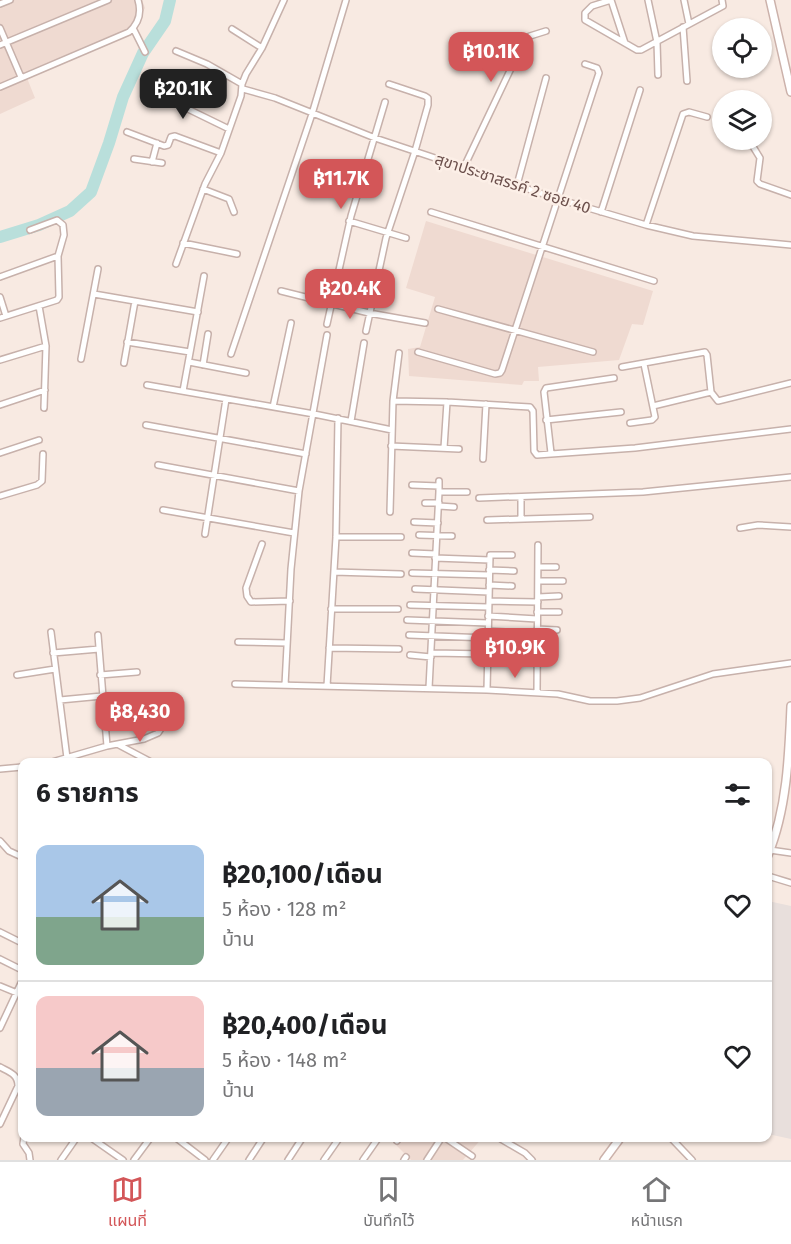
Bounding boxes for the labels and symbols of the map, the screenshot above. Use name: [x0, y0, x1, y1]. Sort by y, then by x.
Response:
pin: ฿10.1K: [442, 32, 540, 83]
pin: ฿20.1K: [134, 69, 232, 120]
street label: สุขาประชาสรรค์ 2 ซอย 40: [432, 149, 593, 218]
pin: ฿11.7K: [292, 159, 390, 210]
pin: ฿20.4K: [301, 269, 399, 320]
pin: ฿10.9K: [466, 628, 564, 679]
pin: ฿8,430: [91, 692, 189, 743]

